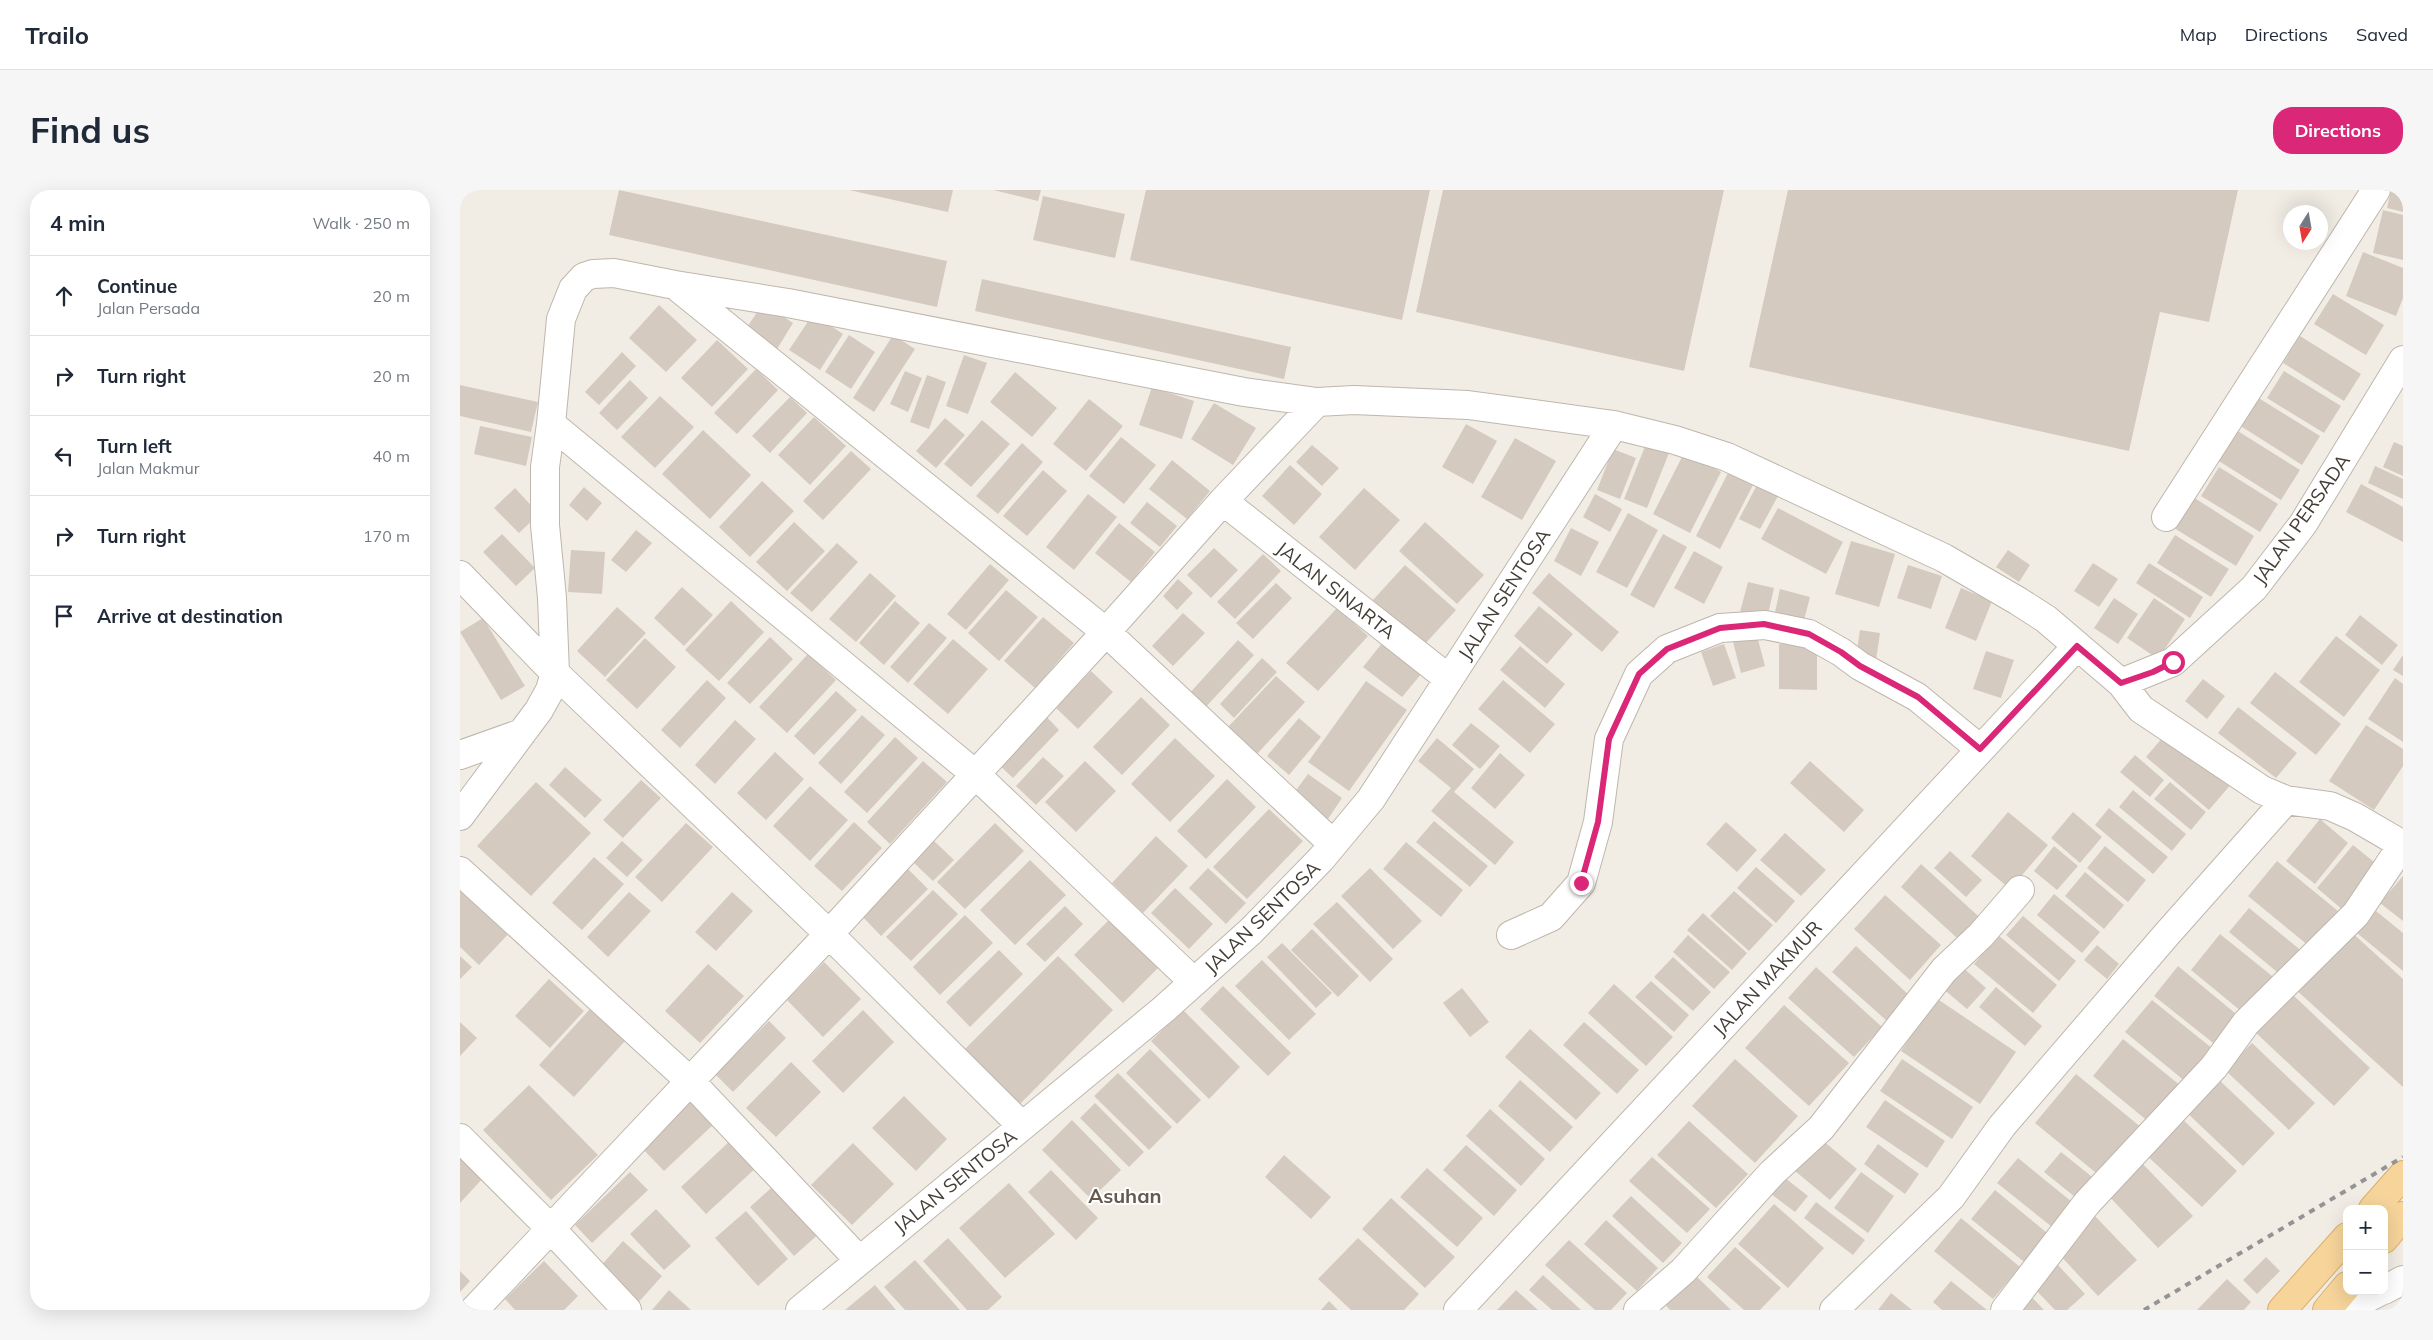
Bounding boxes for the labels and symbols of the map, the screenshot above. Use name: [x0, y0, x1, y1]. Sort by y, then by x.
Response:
north arrow: [2283, 205, 2328, 250]
street label: JALAN PERSADA: [2247, 449, 2355, 589]
street label: JALAN SENTOSA: [1453, 524, 1555, 664]
street label: JALAN SINARTA: [1271, 536, 1401, 644]
route start: [2162, 651, 2185, 674]
street label: JALAN SENTOSA: [1199, 856, 1325, 978]
route end: [1570, 872, 1593, 895]
street label: JALAN MAKMUR: [1707, 915, 1827, 1041]
street label: JALAN SENTOSA: [889, 1124, 1021, 1238]
district label: Asuhan: [1088, 1183, 1162, 1208]

